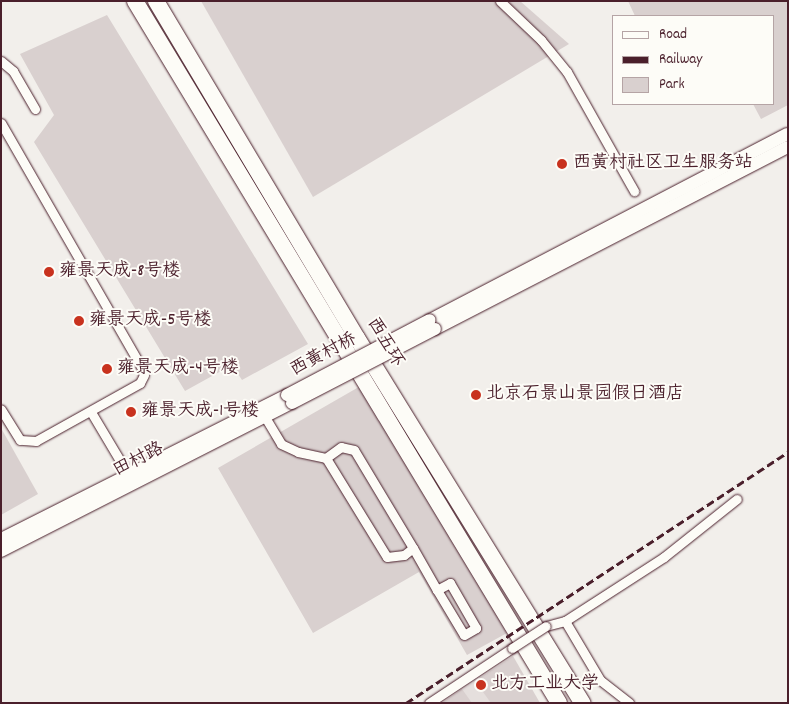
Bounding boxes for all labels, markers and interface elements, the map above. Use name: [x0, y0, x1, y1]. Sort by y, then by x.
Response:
legend: [612, 15, 774, 105]
text: Road: [659, 24, 687, 46]
text: Railway: [659, 49, 702, 71]
text: Park: [659, 74, 685, 96]
place label: 西黄村社区卫生服务站: [573, 153, 753, 175]
marker: 西黄村社区卫生服务站: [555, 157, 569, 171]
place label: 雍景天成-8号楼: [59, 261, 180, 283]
marker: 雍景天成-8号楼: [43, 266, 55, 278]
place label: 雍景天成-5号楼: [89, 310, 211, 332]
street label: 西五环: [361, 314, 407, 372]
marker: 雍景天成-5号楼: [73, 315, 85, 327]
street label: 西黄村桥: [287, 330, 361, 382]
place label: 雍景天成-4号楼: [117, 358, 239, 380]
marker: 雍景天成-4号楼: [101, 363, 113, 375]
place label: 北京石景山景园假日酒店: [486, 384, 684, 406]
marker: 北京石景山景园假日酒店: [470, 389, 482, 401]
place label: 雍景天成-1号楼: [141, 401, 259, 423]
marker: 雍景天成-1号楼: [125, 406, 137, 418]
street label: 田村路: [110, 439, 168, 483]
place label: 北方工业大学: [491, 674, 599, 696]
marker: 北方工业大学: [475, 679, 487, 691]

